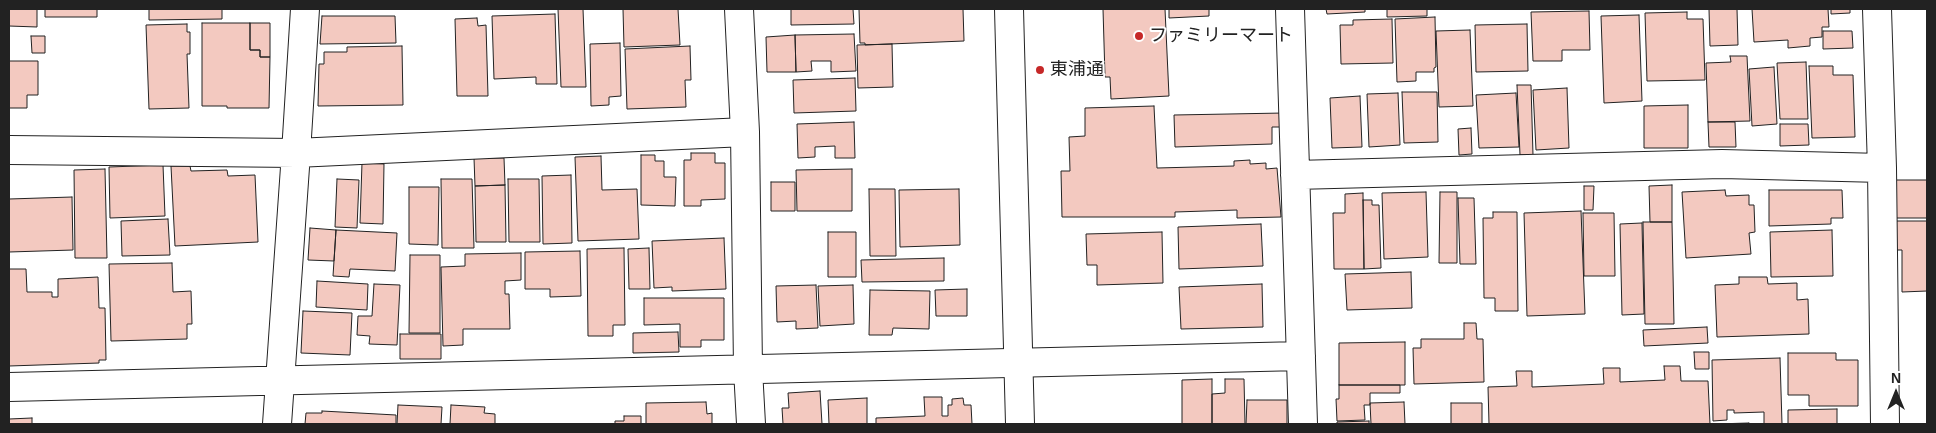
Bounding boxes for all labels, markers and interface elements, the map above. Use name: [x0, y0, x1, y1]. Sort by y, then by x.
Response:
place label: ファミリーマート: [1149, 25, 1293, 47]
marker: ファミリーマート: [1133, 30, 1145, 42]
place label: 東浦通: [1050, 59, 1104, 81]
marker: 東浦通: [1034, 64, 1046, 76]
north arrow: [1871, 368, 1921, 418]
text: N: [1891, 370, 1901, 386]

